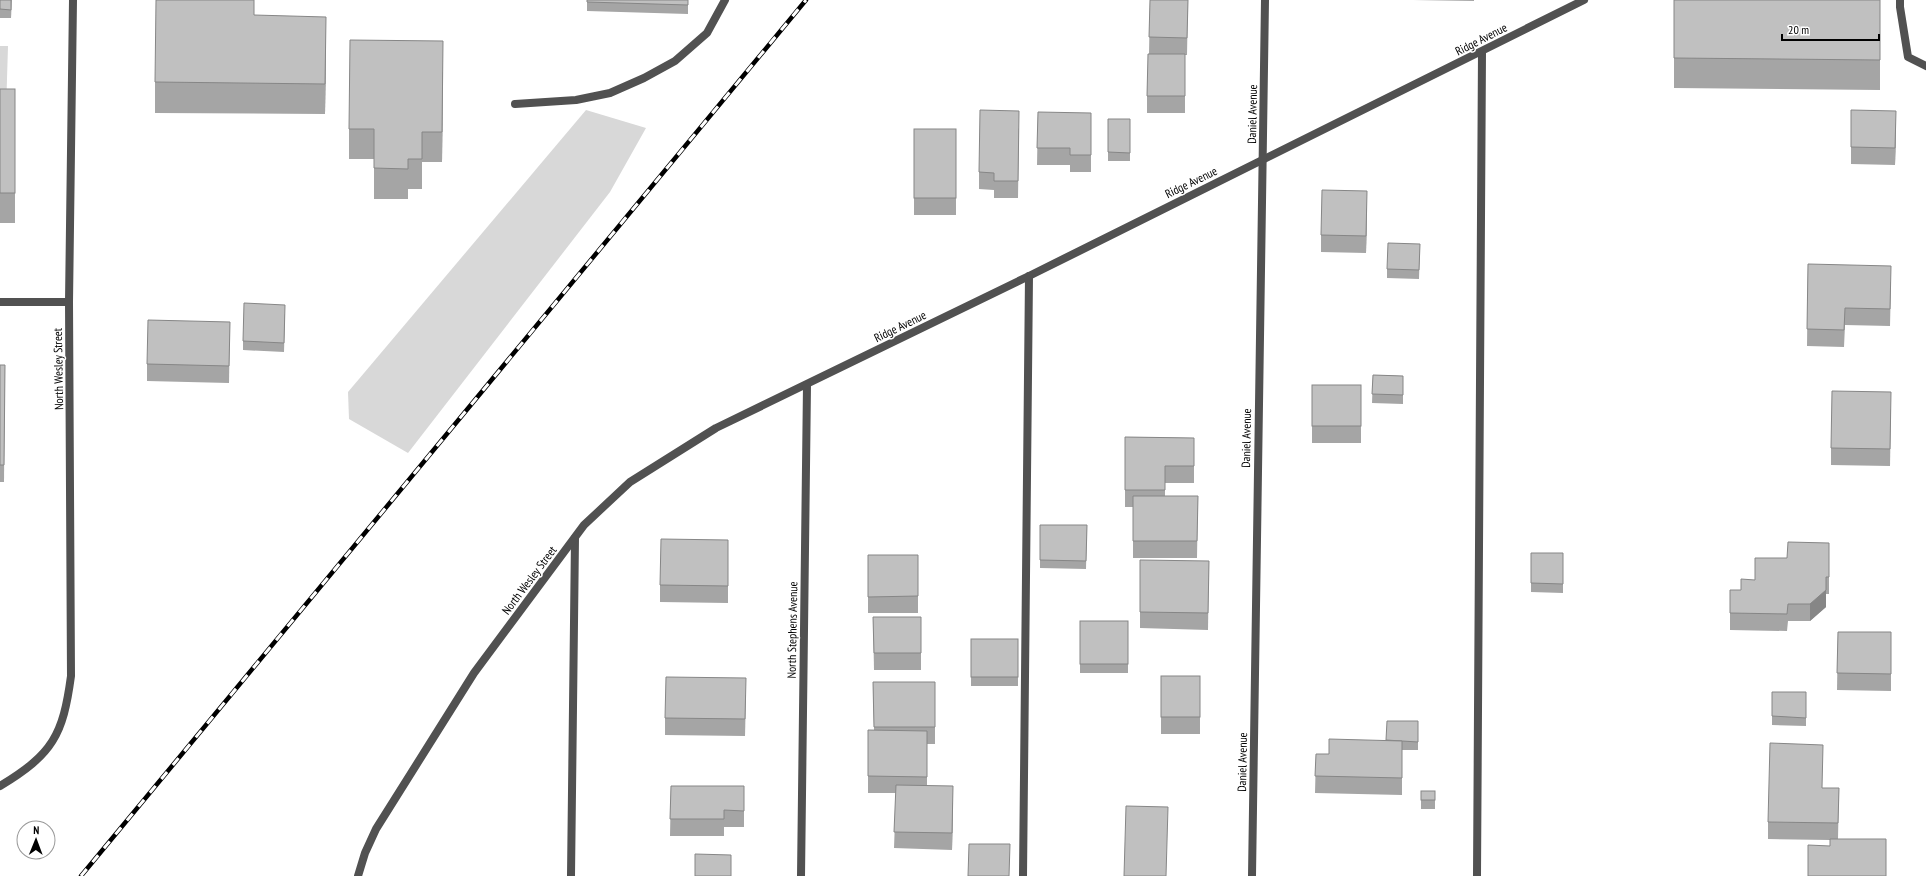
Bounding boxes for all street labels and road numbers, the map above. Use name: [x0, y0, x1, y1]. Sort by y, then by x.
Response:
street label: Ridge Avenue: [1453, 20, 1510, 58]
street label: Daniel Avenue: [1244, 84, 1260, 144]
street label: Ridge Avenue: [1162, 163, 1220, 201]
street label: Ridge Avenue: [871, 307, 929, 345]
street label: North Wesley Street: [50, 327, 66, 410]
street label: Daniel Avenue: [1238, 408, 1254, 468]
street label: North Wesley Street: [498, 542, 560, 617]
street label: North Stephens Avenue: [784, 581, 800, 679]
street label: Daniel Avenue: [1234, 732, 1250, 792]

